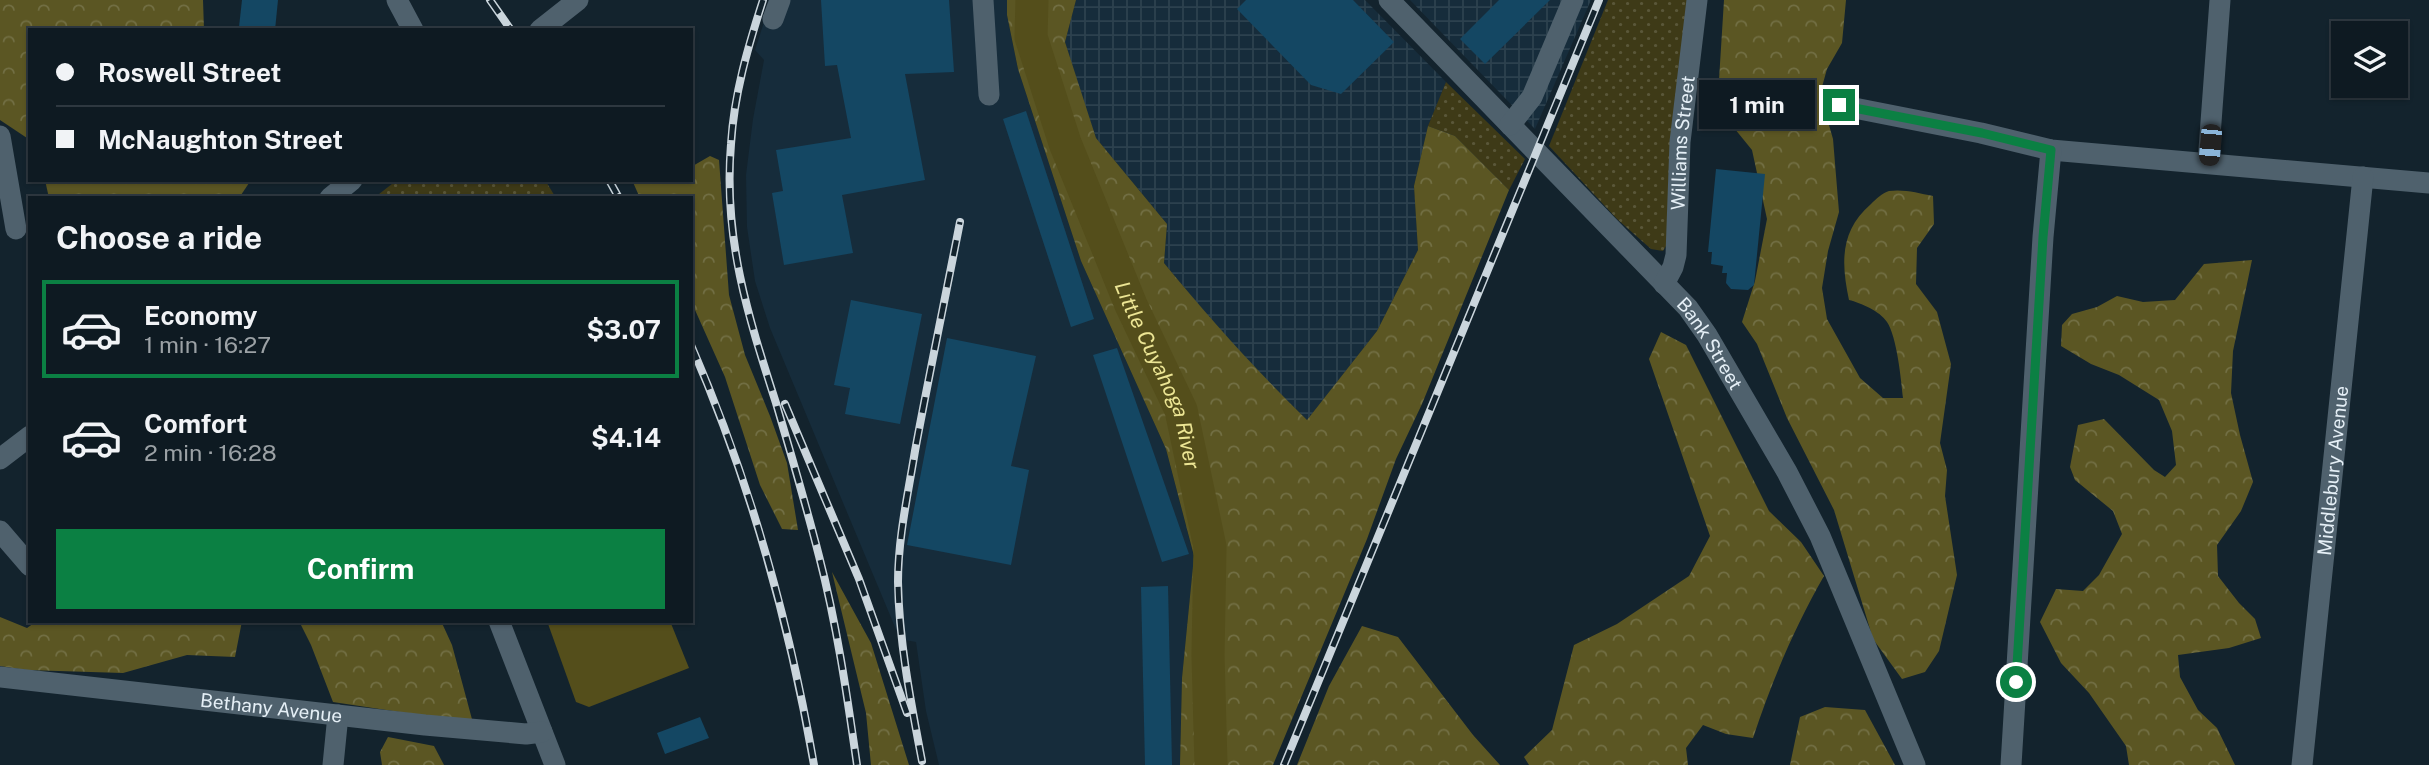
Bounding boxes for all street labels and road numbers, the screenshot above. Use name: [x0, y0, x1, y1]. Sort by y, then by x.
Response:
street label: Williams Street: [1667, 74, 1699, 211]
street label: Bank Street: [1673, 293, 1747, 393]
street label: Middlebury Avenue: [2313, 385, 2352, 557]
street label: Bethany Avenue: [199, 689, 343, 727]

